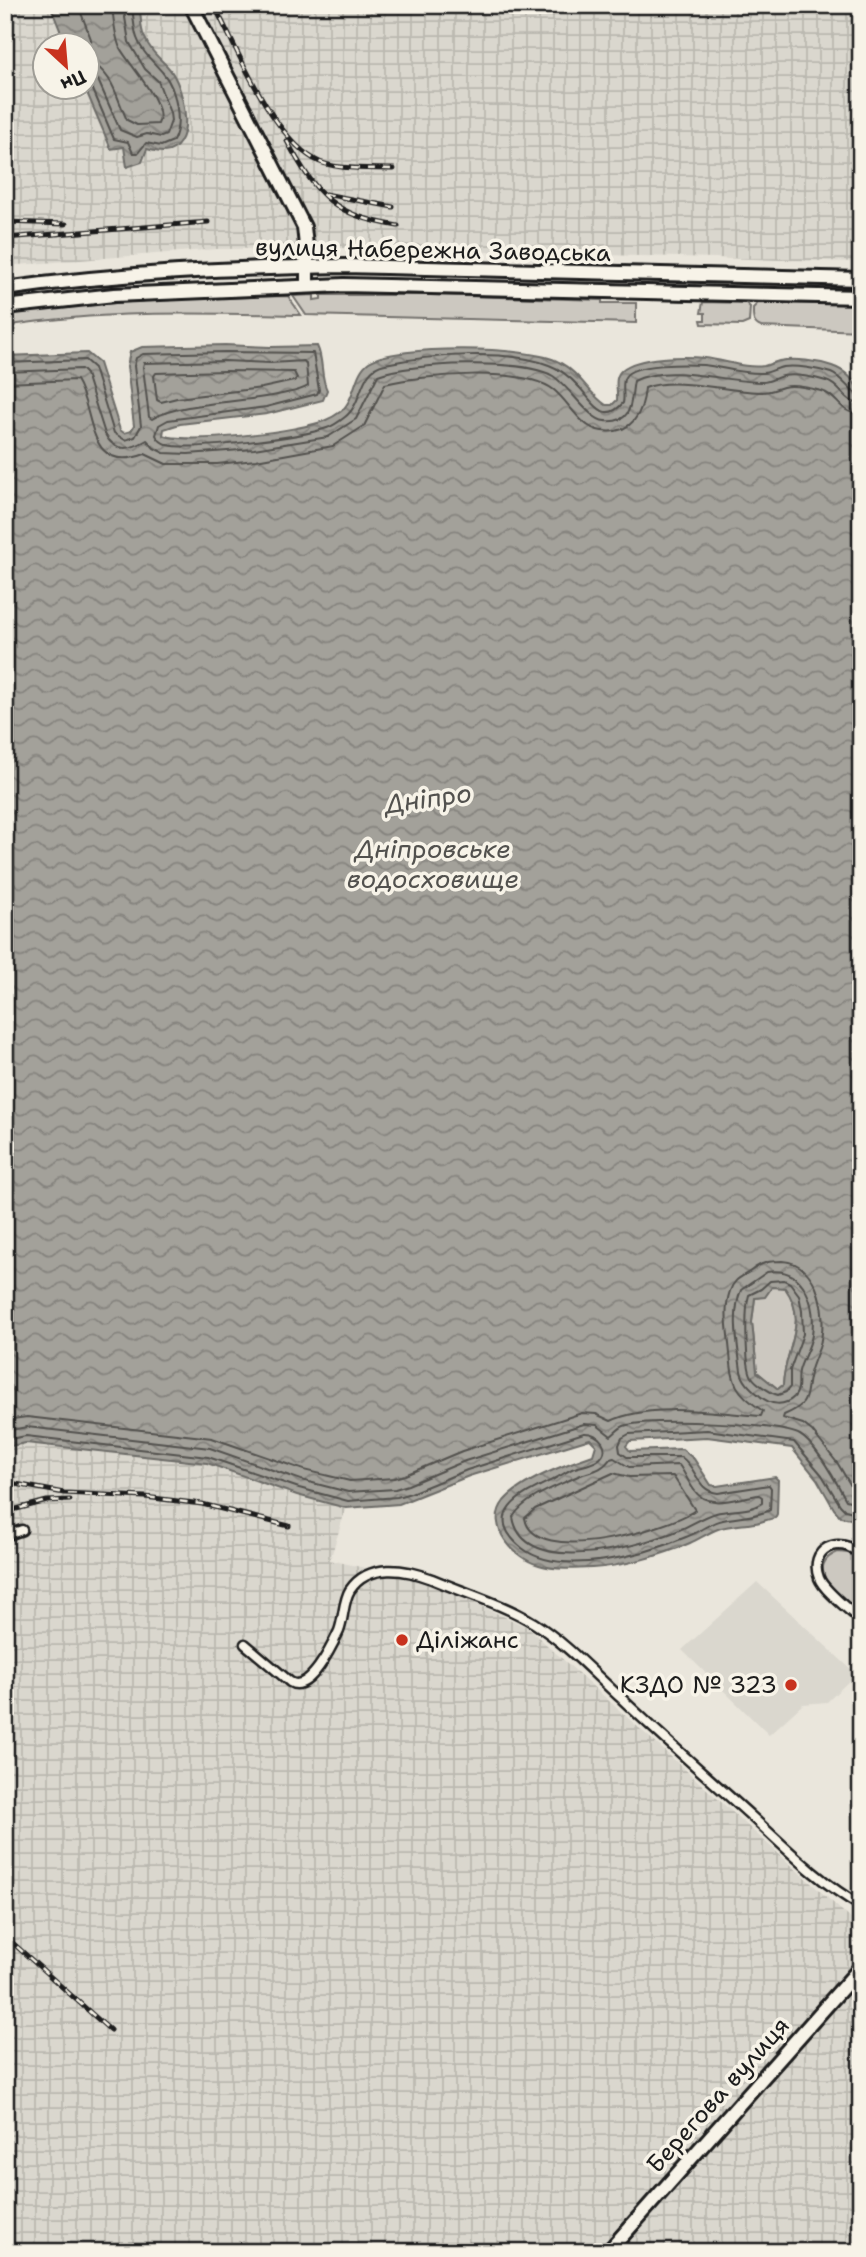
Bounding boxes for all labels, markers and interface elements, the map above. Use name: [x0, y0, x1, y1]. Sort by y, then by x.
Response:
north arrow: [32, 32, 102, 102]
text: Пн: [56, 64, 90, 98]
street label: вулиця Набережна Заводська: [255, 231, 611, 269]
water label: Дніпро: [380, 775, 474, 822]
water label: Дніпровське водосховище: [347, 831, 519, 896]
place label: Діліжанс: [416, 1624, 519, 1656]
marker: Діліжанс: [394, 1632, 410, 1648]
place label: КЗДО № 323: [620, 1669, 777, 1701]
marker: КЗДО № 323: [783, 1677, 799, 1693]
street label: Берегова вулиця: [639, 2010, 797, 2180]

